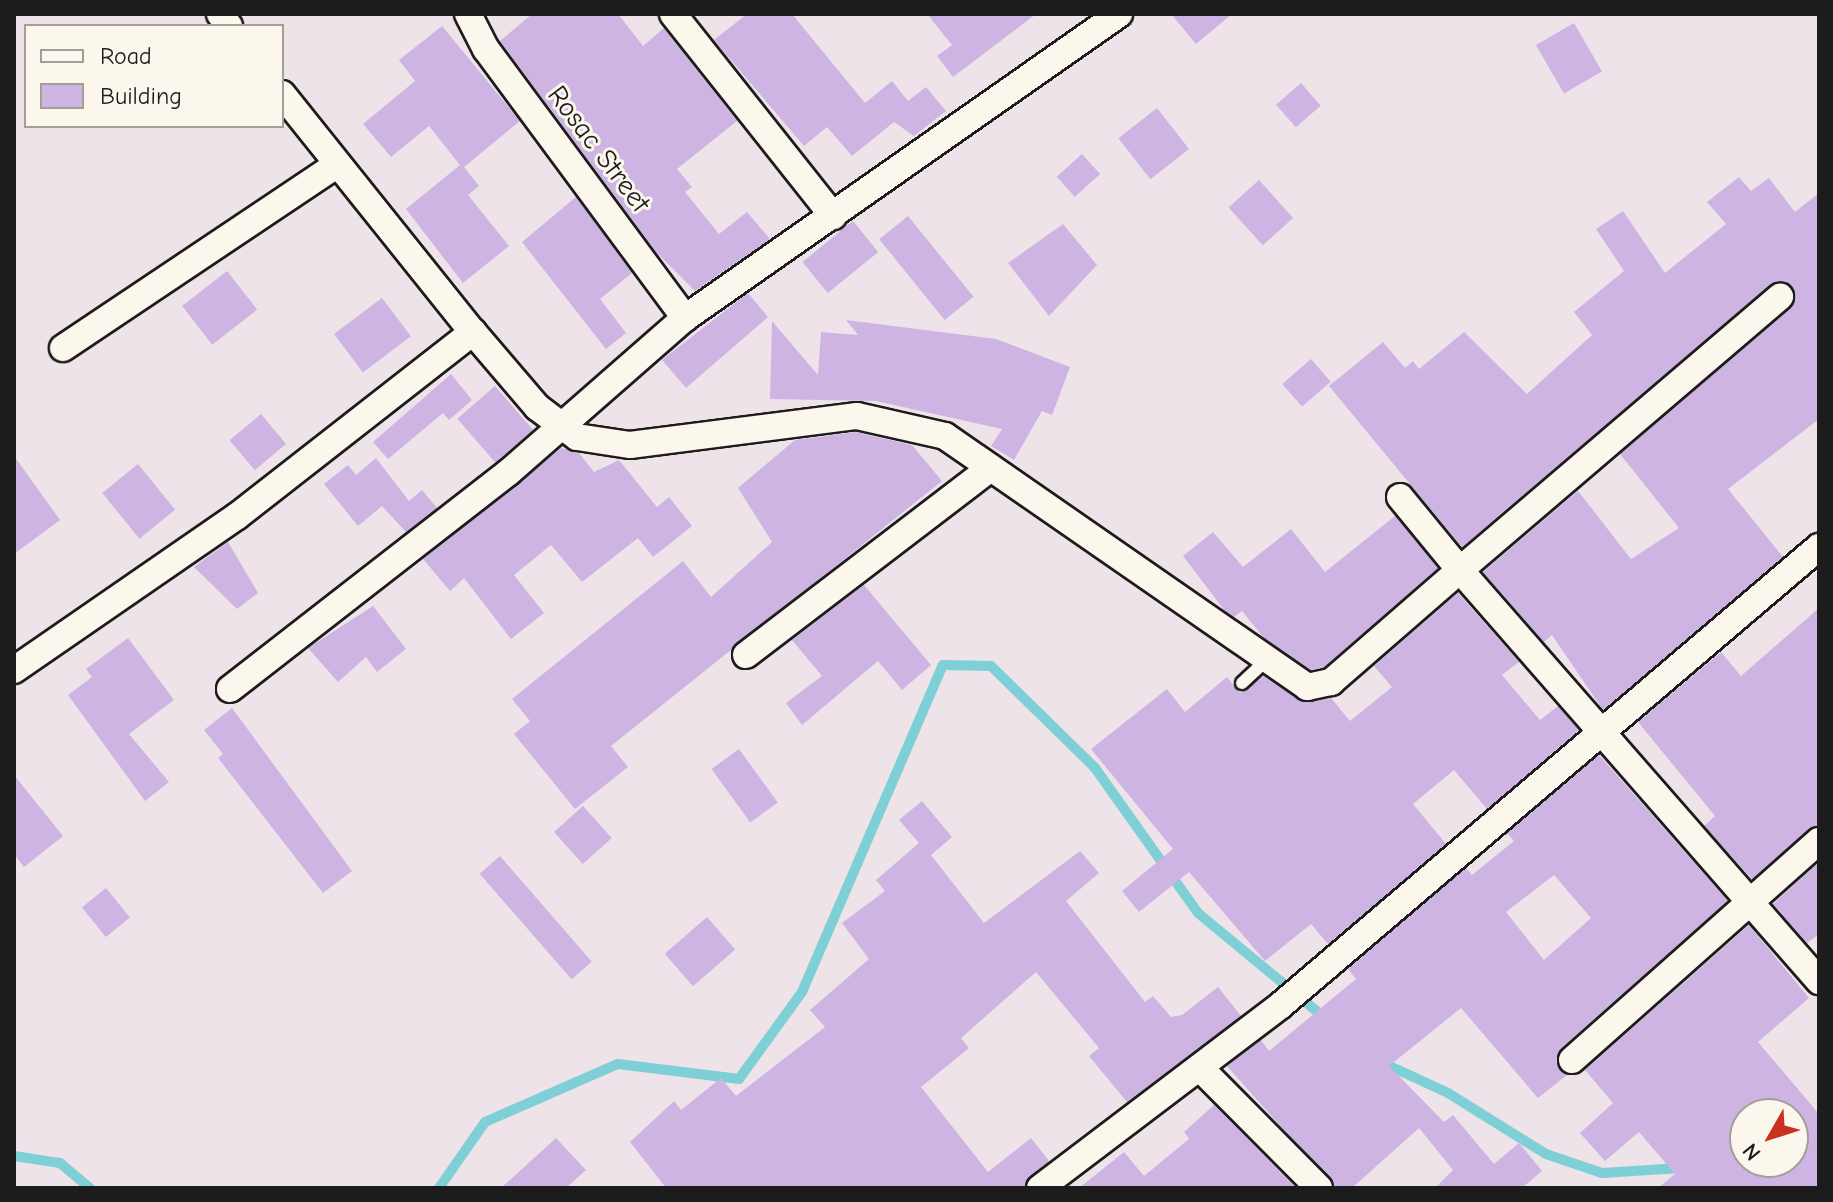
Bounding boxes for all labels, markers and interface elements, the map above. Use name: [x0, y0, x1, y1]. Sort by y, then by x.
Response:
legend: [24, 24, 284, 128]
text: Road: [100, 42, 152, 70]
street label: Rosac Street: [540, 79, 658, 219]
text: Building: [100, 82, 182, 110]
north arrow: [1729, 1098, 1809, 1178]
text: N: [1737, 1138, 1767, 1166]

